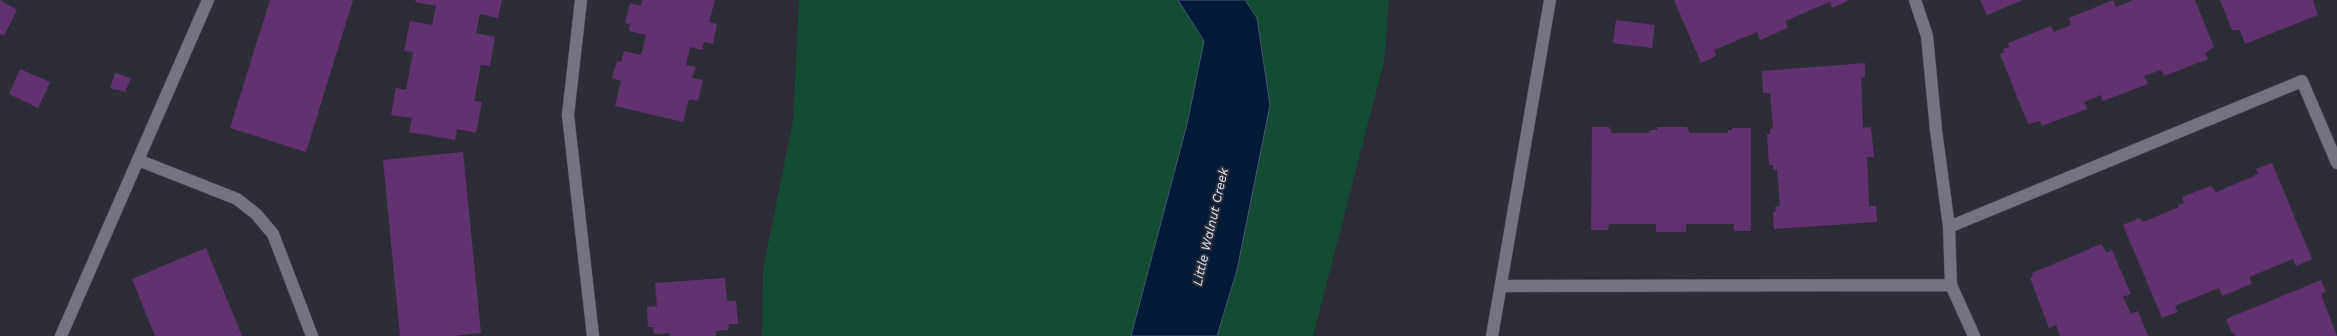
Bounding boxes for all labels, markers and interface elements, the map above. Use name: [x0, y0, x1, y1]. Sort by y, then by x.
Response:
water label: Little Walnut Creek: [1190, 167, 1232, 287]

